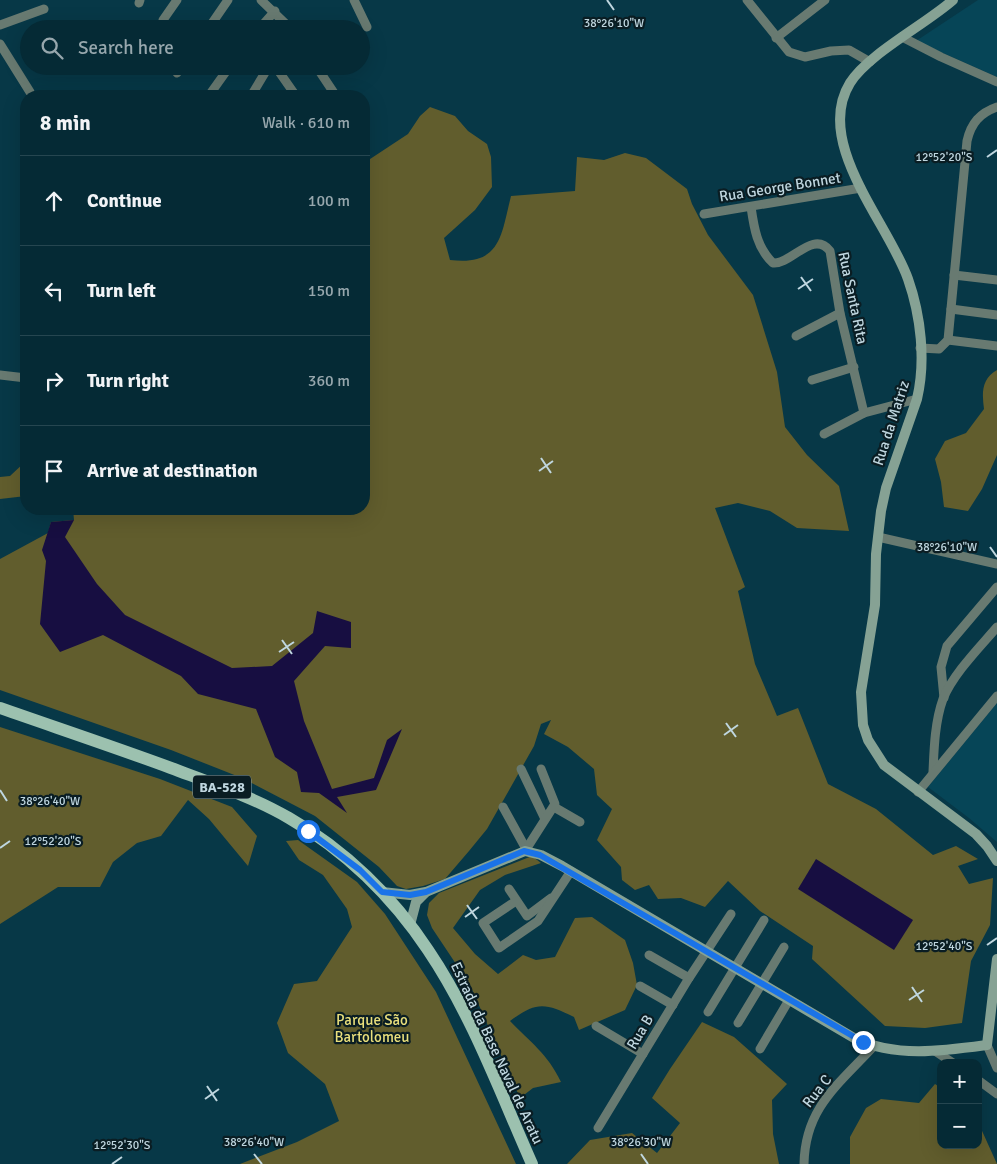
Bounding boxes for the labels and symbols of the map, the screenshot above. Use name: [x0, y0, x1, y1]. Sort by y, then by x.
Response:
text: 38°26'10"W: [584, 16, 644, 31]
text: 12°52'20"S: [915, 150, 973, 165]
street label: Rua George Bonnet: [718, 169, 842, 205]
street label: Rua Santa Rita: [834, 250, 872, 346]
street label: Rua da Matriz: [869, 378, 913, 468]
text: 38°26'10"W: [917, 540, 977, 555]
road number: BA-528: [193, 776, 251, 799]
text: 38°26'40"W: [20, 794, 80, 809]
route start: [297, 820, 320, 843]
text: 12°52'20"S: [24, 834, 82, 849]
text: 12°52'40"S: [915, 939, 973, 954]
street label: Estrada da Base Naval de Aratu: [447, 959, 547, 1147]
park label: Parque São Bartolomeu: [334, 1011, 410, 1046]
street label: Rua B: [623, 1012, 657, 1052]
route end: [852, 1031, 875, 1054]
street label: Rua C: [799, 1071, 835, 1111]
text: 38°26'40"W: [224, 1135, 284, 1150]
text: 38°26'30"W: [611, 1135, 671, 1150]
text: 12°52'30"S: [93, 1138, 151, 1153]

